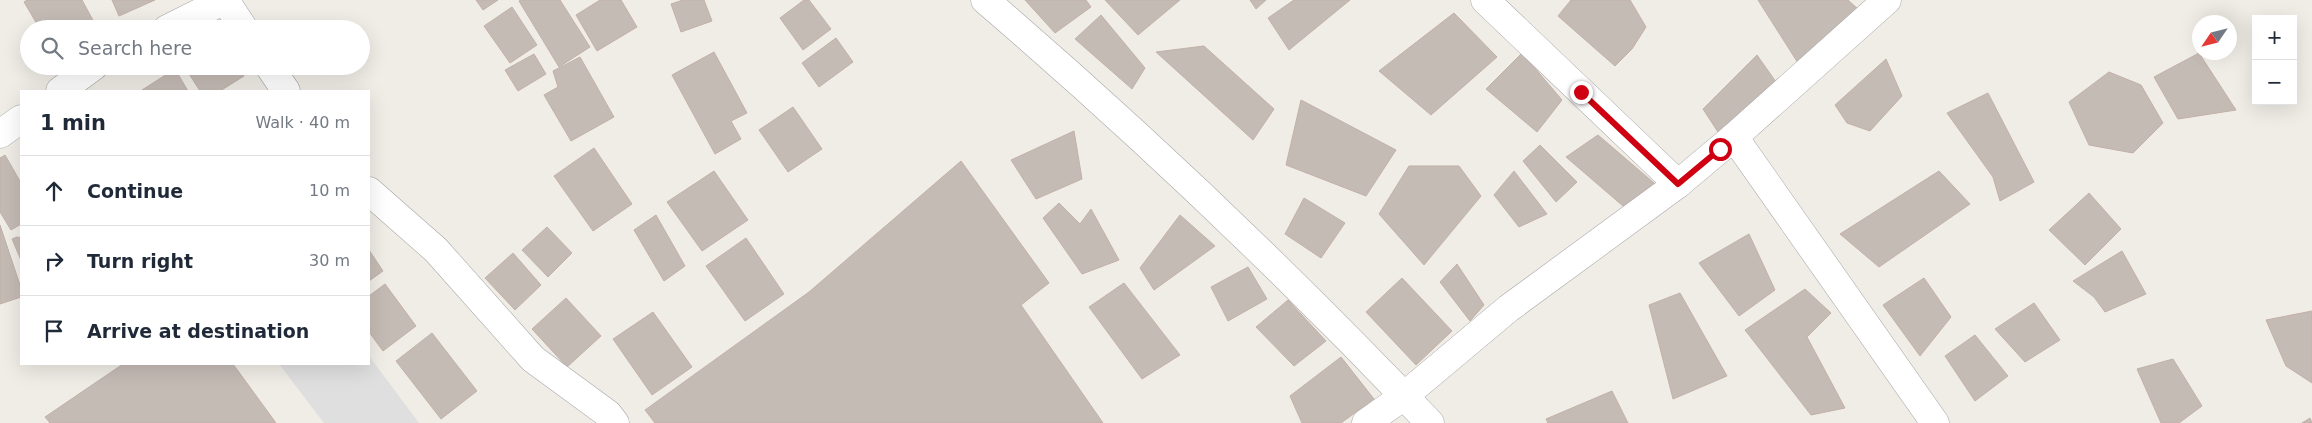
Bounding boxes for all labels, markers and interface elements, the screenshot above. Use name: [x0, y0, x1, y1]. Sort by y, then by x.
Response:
north arrow: [2192, 15, 2237, 60]
map controls: [2252, 15, 2297, 105]
button: +: [2252, 15, 2297, 60]
search box: [20, 20, 370, 75]
icon: search: [38, 34, 66, 62]
text: Search here: [78, 37, 192, 59]
button: −: [2252, 60, 2297, 105]
route end: [1570, 81, 1593, 104]
text: 1 min: [40, 111, 106, 135]
text: Walk · 40 m: [255, 113, 350, 132]
route start: [1709, 138, 1732, 161]
icon: ahead: [40, 177, 68, 205]
text: Continue: [87, 180, 183, 202]
text: 10 m: [309, 181, 350, 200]
icon: right: [40, 247, 68, 275]
text: Turn right: [87, 250, 193, 272]
text: 30 m: [309, 251, 350, 270]
icon: arrive: [40, 317, 68, 345]
text: Arrive at destination: [87, 320, 309, 342]

